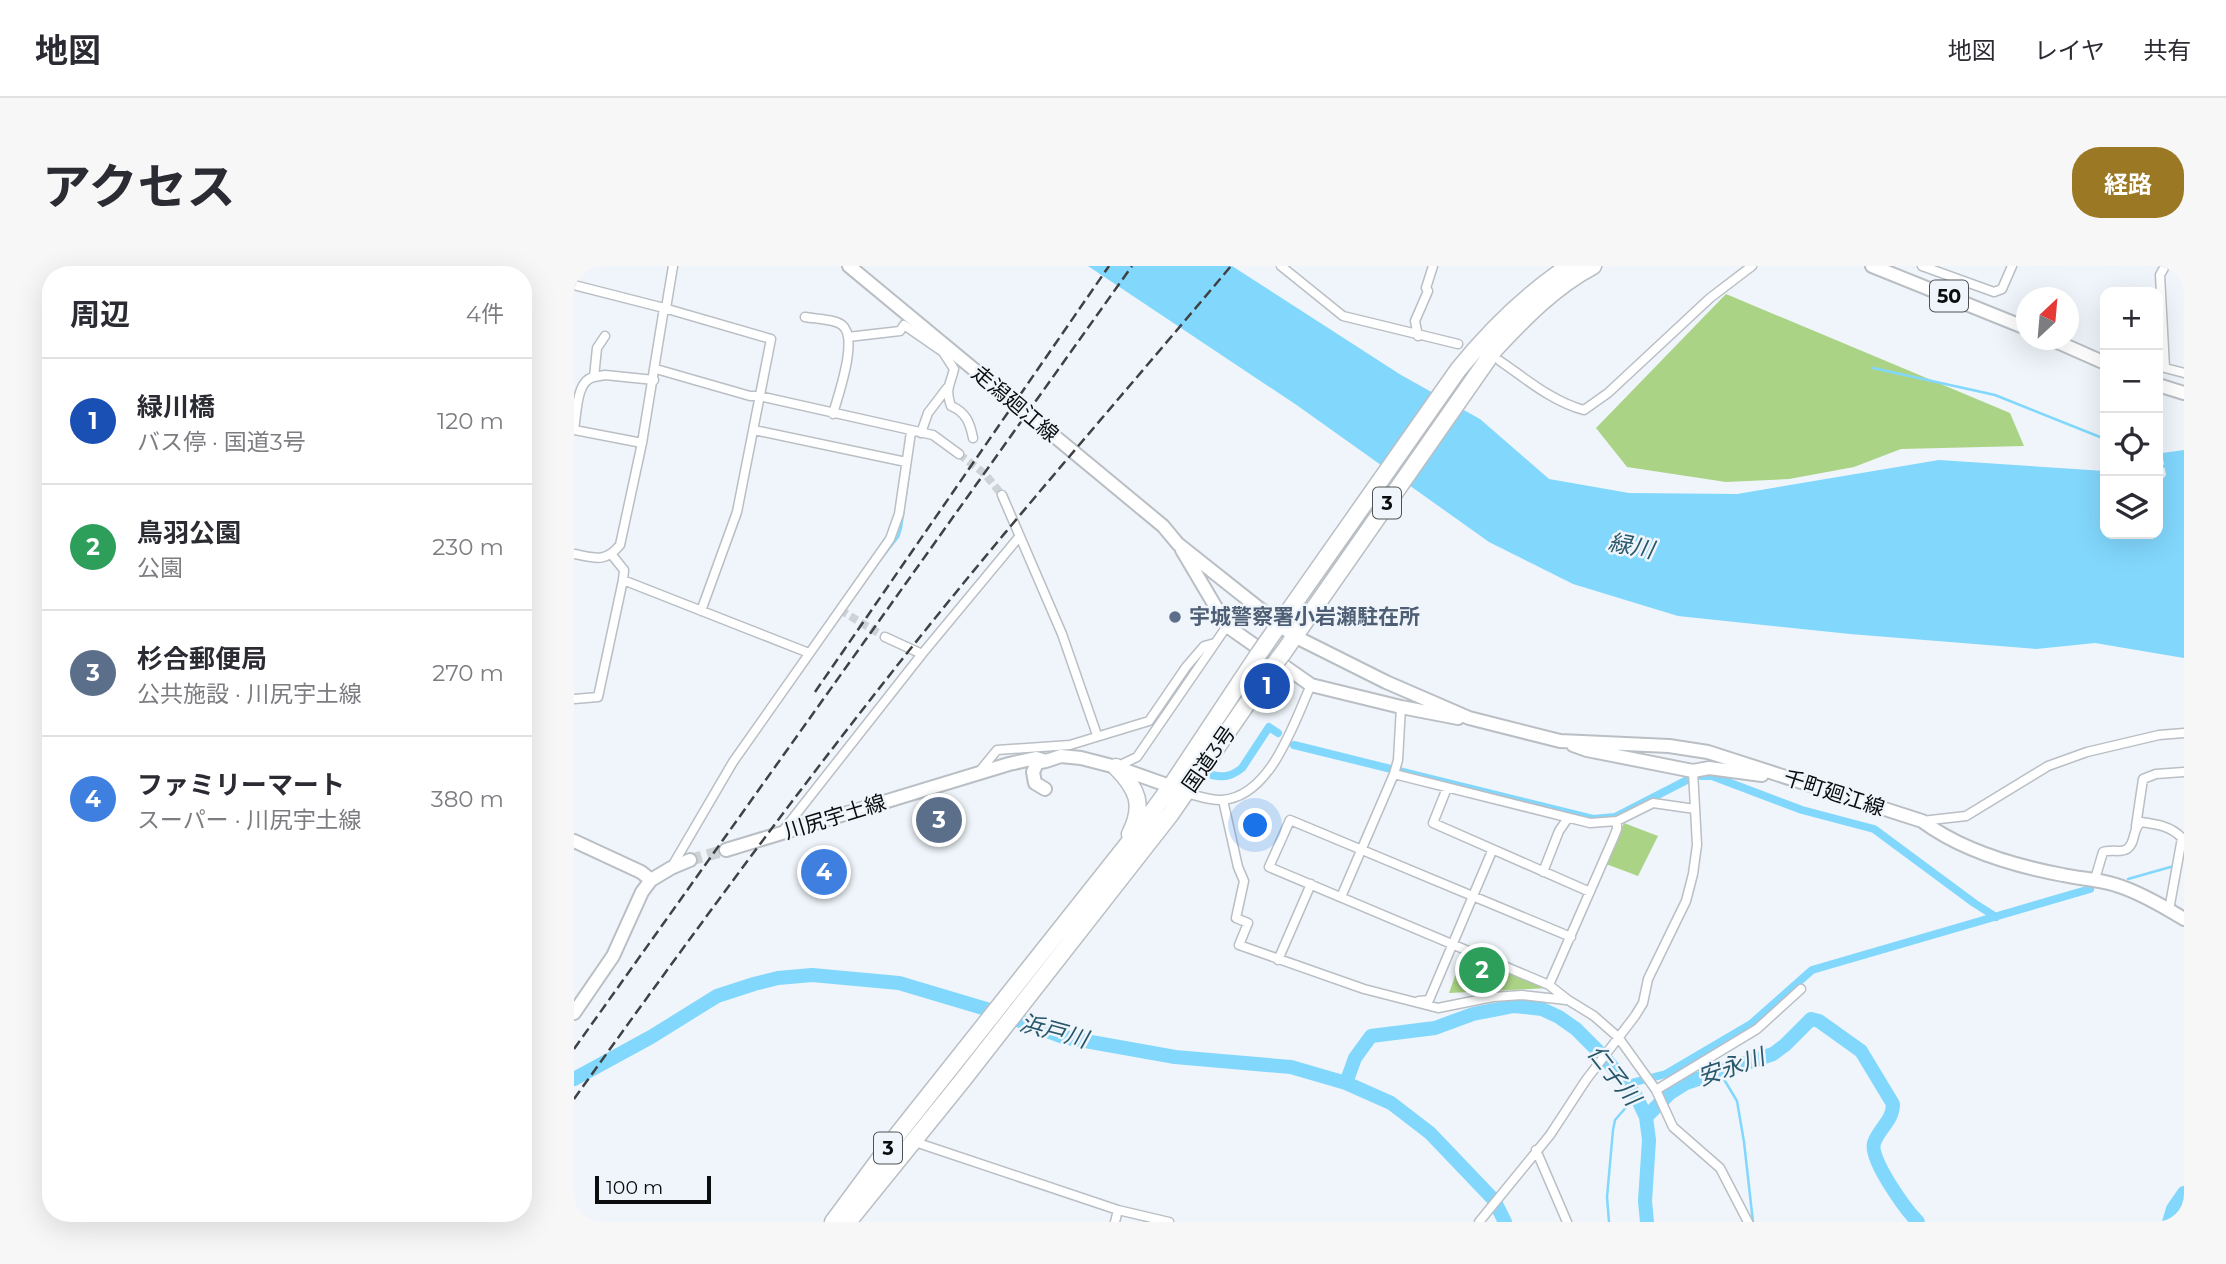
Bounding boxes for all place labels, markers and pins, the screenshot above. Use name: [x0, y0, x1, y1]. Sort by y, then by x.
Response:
place label: 宇城警察署小岩瀬駐在所: [1189, 604, 1420, 629]
marker: 宇城警察署小岩瀬駐在所: [1167, 609, 1183, 625]
pin: 1: [1244, 660, 1290, 712]
pin: 3: [916, 794, 962, 846]
pin: 4: [801, 846, 847, 898]
pin: 2: [1459, 944, 1505, 996]

